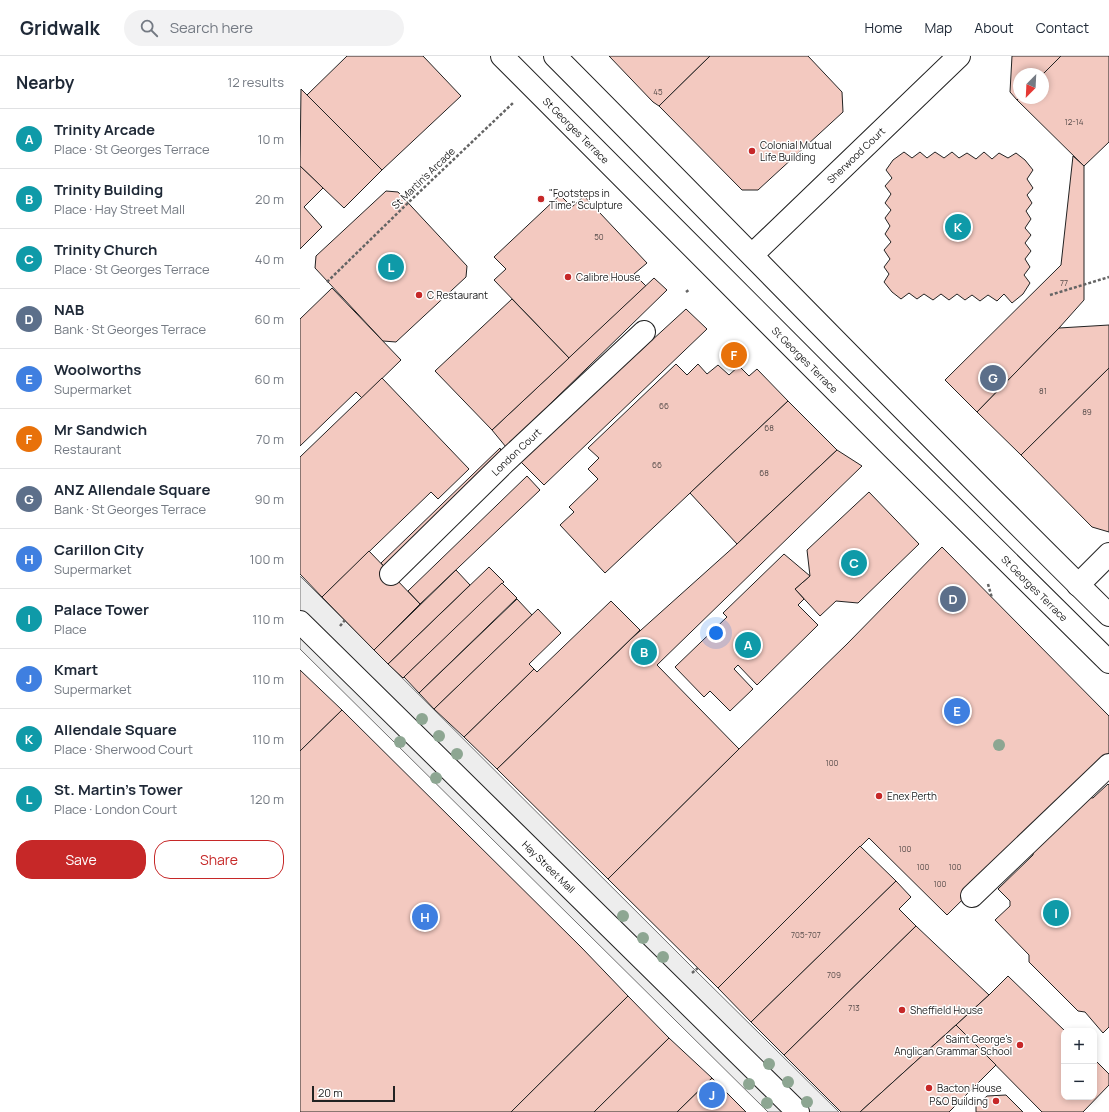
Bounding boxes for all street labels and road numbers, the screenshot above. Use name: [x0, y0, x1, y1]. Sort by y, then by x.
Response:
street label: St Georges Terrace: [540, 94, 612, 167]
street label: Sherwood Court: [824, 124, 888, 186]
street label: St Martin's Arcade: [388, 144, 458, 212]
street label: St Georges Terrace: [769, 324, 841, 396]
street label: London Court: [488, 425, 544, 479]
street label: St Georges Terrace: [998, 552, 1071, 624]
street label: Hay Street Mall: [519, 837, 578, 896]

